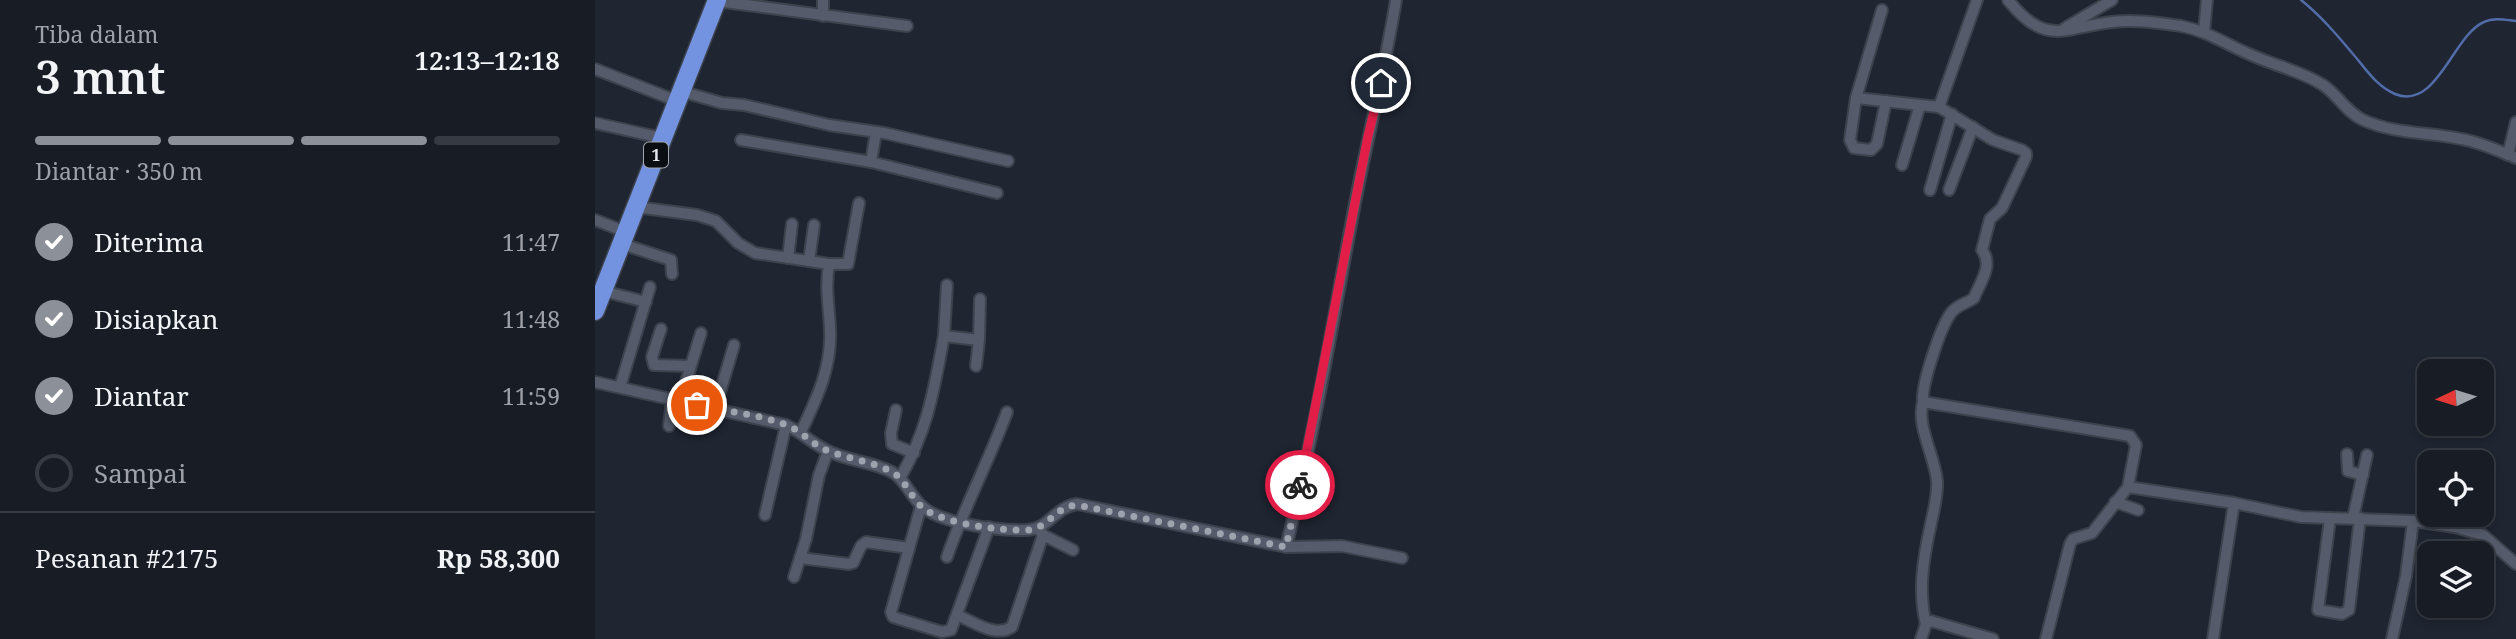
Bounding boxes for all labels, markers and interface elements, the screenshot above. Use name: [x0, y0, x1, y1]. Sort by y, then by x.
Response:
text: Tiba dalam: [35, 18, 158, 50]
text: 12:13–12:18: [414, 42, 560, 78]
text: 3 mnt: [35, 45, 166, 107]
pin: [1351, 53, 1411, 113]
icon: home: [1362, 64, 1400, 102]
road number: 1: [644, 142, 668, 168]
text: Diantar · 350 m: [35, 155, 203, 187]
icon: check: [35, 223, 73, 261]
text: Diterima: [94, 224, 204, 260]
text: 11:47: [502, 226, 560, 258]
icon: check: [35, 300, 73, 338]
text: Disiapkan: [94, 301, 219, 337]
text: 11:48: [502, 303, 560, 335]
north arrow: [2417, 359, 2494, 436]
map controls: [2417, 359, 2494, 618]
pin: [667, 375, 727, 435]
icon: check: [35, 377, 73, 415]
text: Diantar: [94, 378, 189, 414]
text: 11:59: [502, 380, 560, 412]
icon: bag: [678, 386, 716, 424]
courier: [1265, 450, 1335, 520]
button: locate: [2417, 450, 2494, 527]
text: Sampai: [94, 455, 186, 491]
icon: bike: [1281, 466, 1319, 504]
text: Pesanan #2175: [35, 540, 219, 576]
text: Rp 58,300: [437, 540, 560, 576]
button: layers: [2417, 541, 2494, 618]

